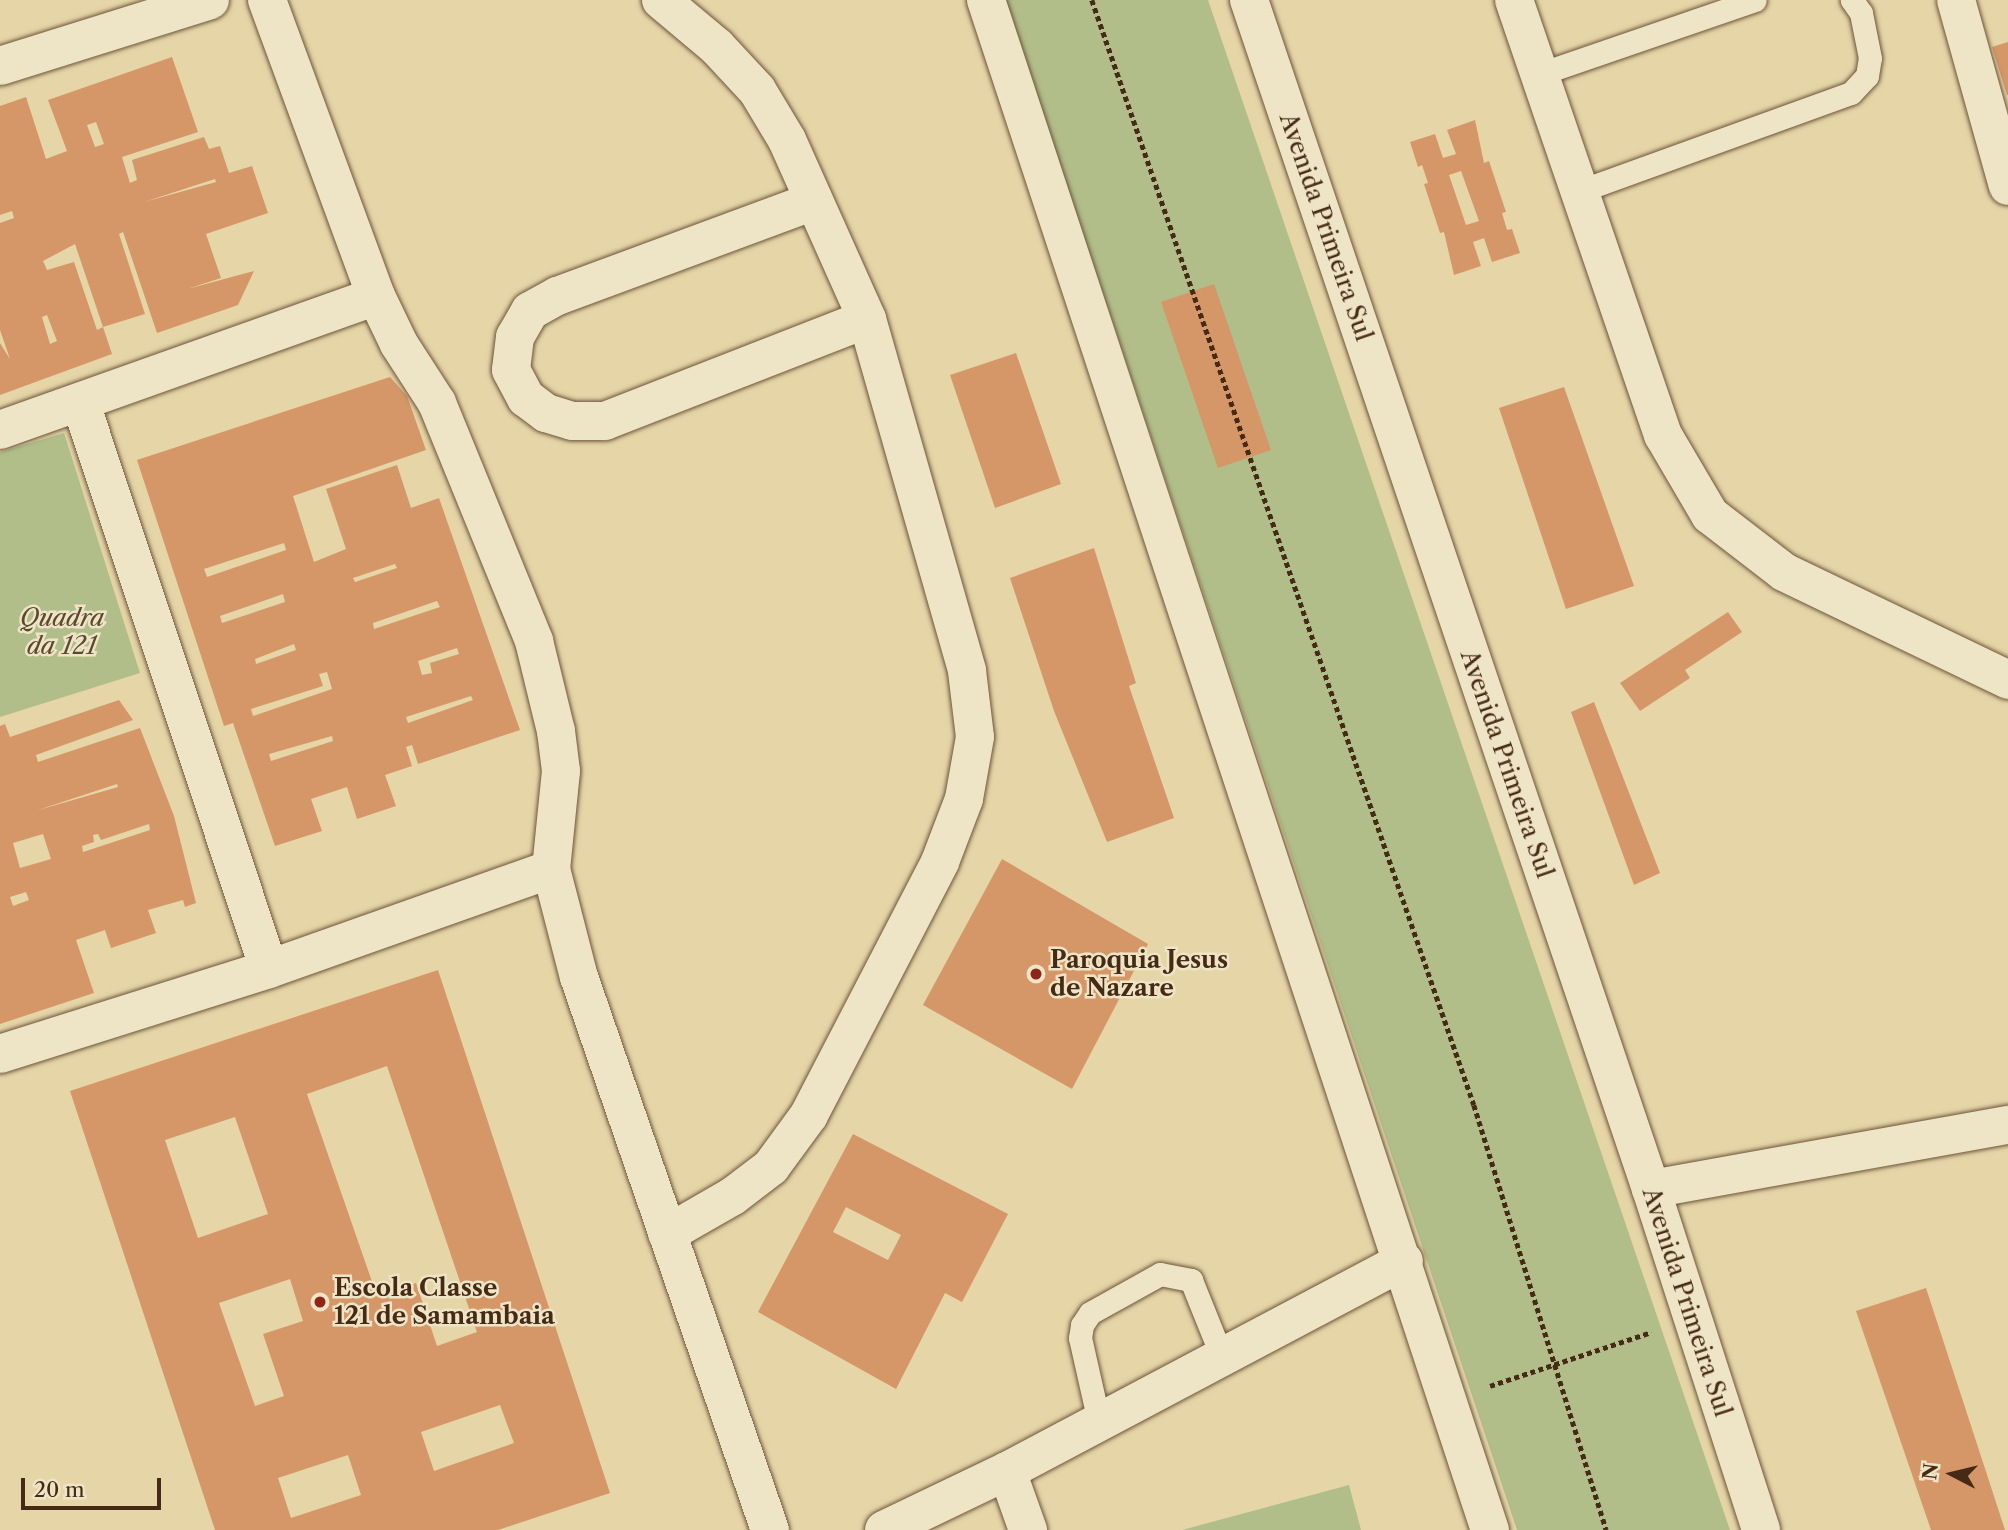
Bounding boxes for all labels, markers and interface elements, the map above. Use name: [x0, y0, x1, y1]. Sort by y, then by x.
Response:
street label: Avenida Primeira Sul: [1273, 109, 1379, 345]
park label: Quadra da 121: [20, 604, 104, 660]
street label: Avenida Primeira Sul: [1454, 646, 1560, 882]
place label: Paroquia Jesus de Nazare: [1050, 946, 1228, 1002]
marker: Paroquia Jesus de Nazare: [1028, 966, 1044, 982]
street label: Avenida Primeira Sul: [1636, 1184, 1738, 1420]
place label: Escola Classe 121 de Samambaia: [334, 1274, 555, 1330]
marker: Escola Classe 121 de Samambaia: [312, 1294, 328, 1310]
north arrow: [1917, 1439, 1987, 1509]
text: N: [1918, 1462, 1943, 1481]
scale bar: [24, 1464, 164, 1508]
text: 20 m: [34, 1477, 85, 1502]

